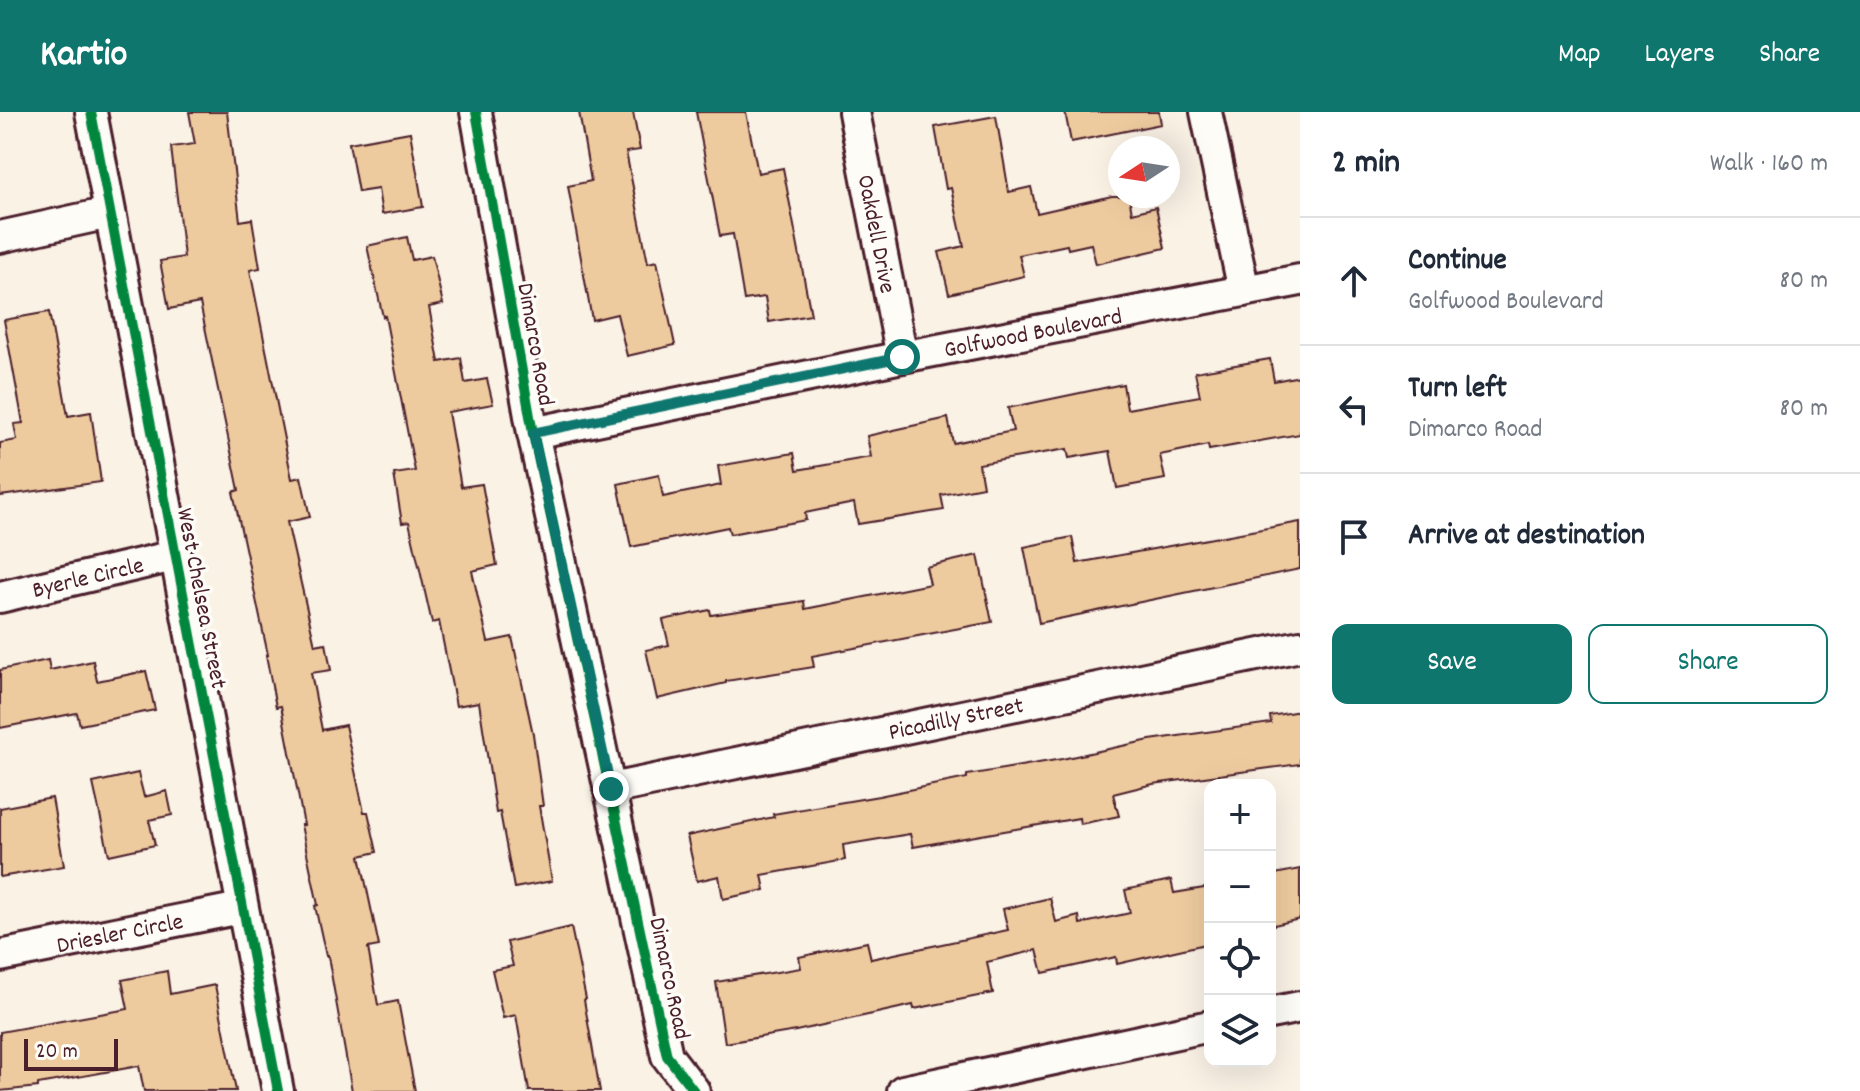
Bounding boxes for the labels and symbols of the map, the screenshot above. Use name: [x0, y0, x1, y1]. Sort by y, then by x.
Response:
north arrow: [1108, 136, 1180, 208]
street label: Oakdell Drive: [847, 172, 903, 296]
street label: Dimarco Road: [507, 280, 562, 409]
street label: Golfwood Boulevard: [941, 301, 1125, 368]
route start: [884, 339, 920, 375]
street label: West Chelsea Street: [166, 505, 234, 692]
street label: Byerle Circle: [29, 550, 147, 609]
street label: Picadilly Street: [886, 690, 1027, 751]
route end: [593, 771, 629, 807]
street label: Driesler Circle: [54, 906, 186, 964]
street label: Dimarco Road: [639, 914, 698, 1043]
scale bar: [24, 1035, 118, 1071]

